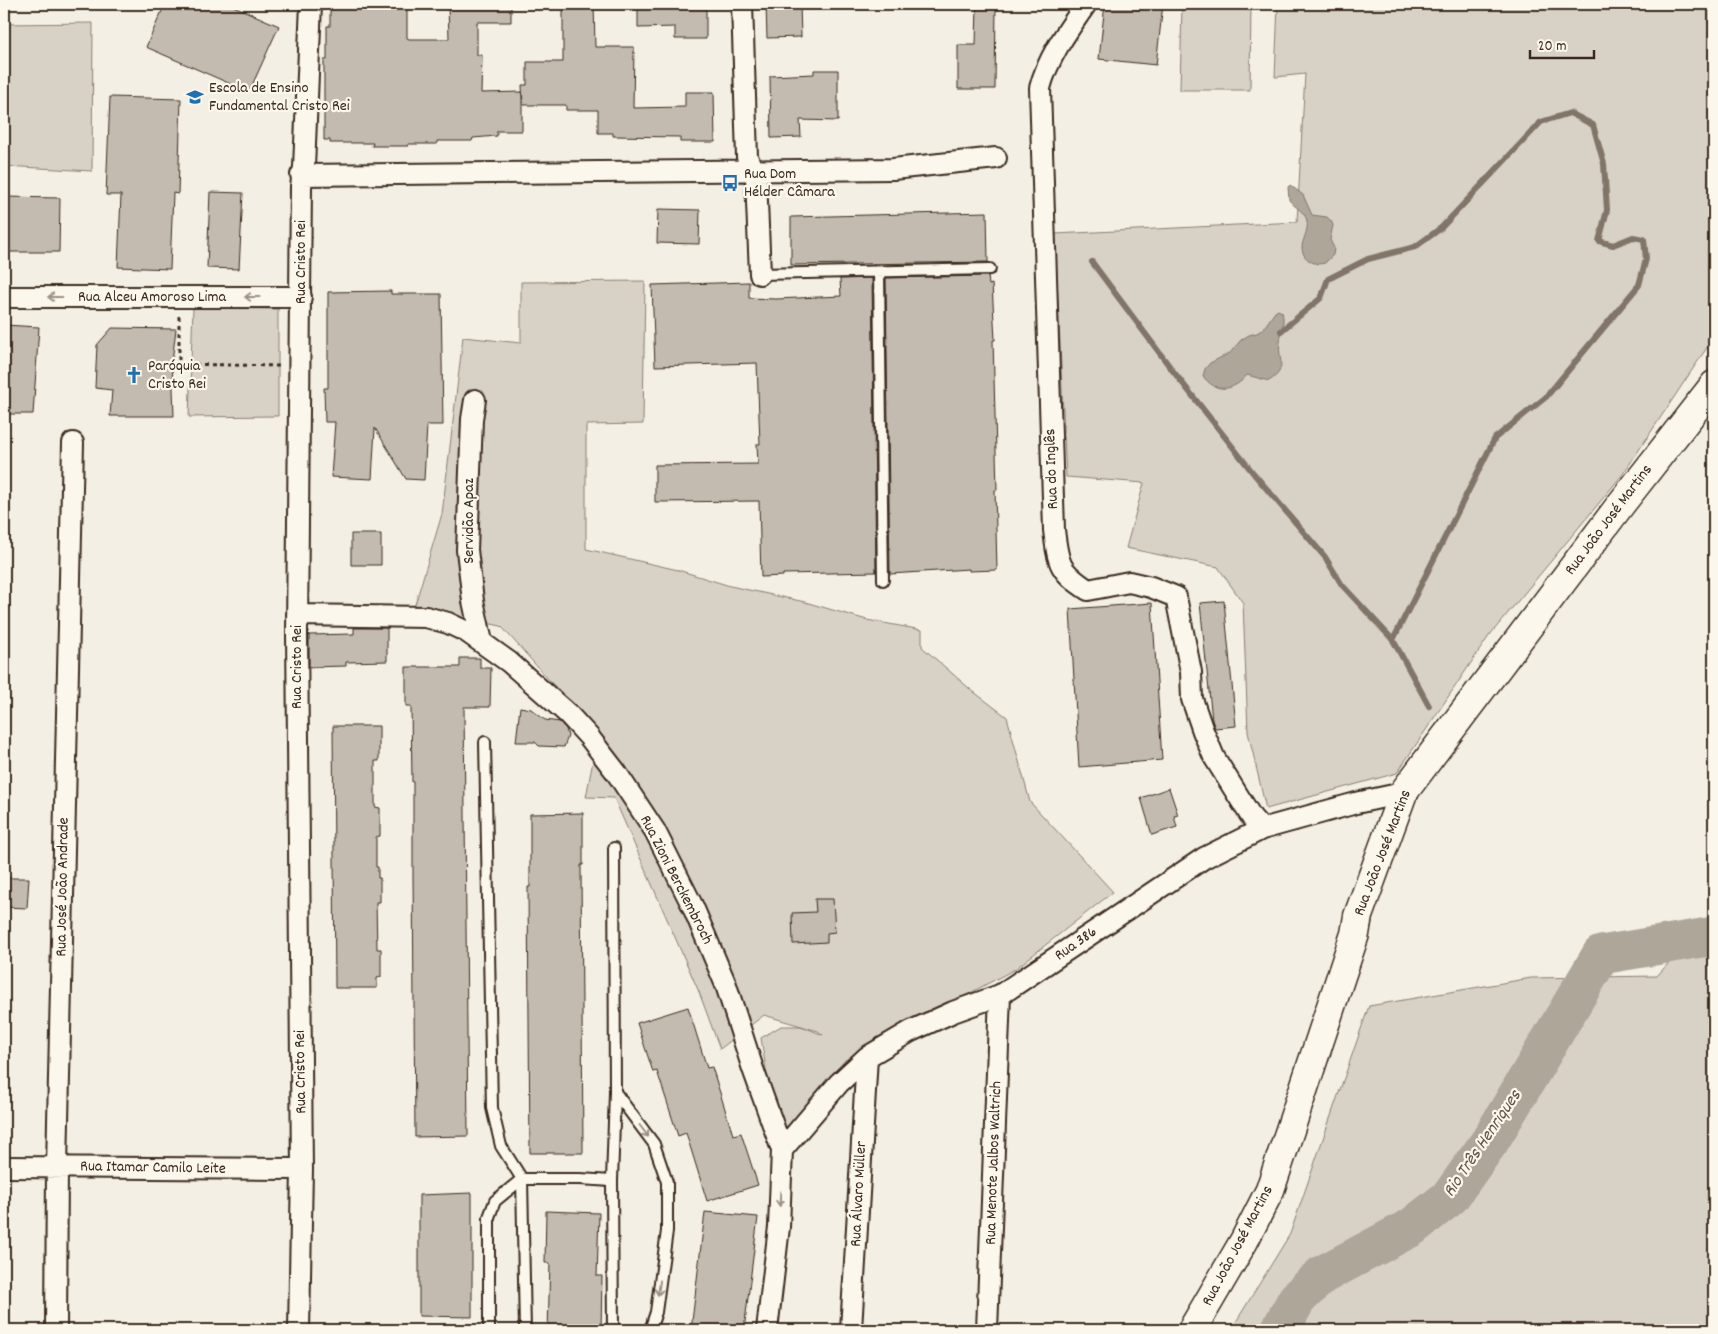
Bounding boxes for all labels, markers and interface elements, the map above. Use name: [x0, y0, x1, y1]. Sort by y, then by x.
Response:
scale bar: [1530, 28, 1594, 60]
text: 20 m: [1538, 36, 1566, 58]
place label: Escola de Ensino Fundamental Cristo Rei: [209, 77, 350, 118]
school or university icon: Escola de Ensino Fundamental Cristo Rei: [185, 87, 205, 107]
place label: Rua Dom Hélder Câmara: [744, 163, 835, 204]
bus stop icon: Rua Dom Hélder Câmara: [720, 173, 740, 193]
street label: Rua Cristo Rei: [290, 220, 313, 304]
street label: Rua Alceu Amoroso Lima: [78, 286, 226, 309]
one-way arrow: [47, 292, 63, 302]
one-way arrow: [244, 292, 260, 302]
place label: Paróquia Cristo Rei: [148, 355, 206, 396]
church icon: Paróquia Cristo Rei: [124, 365, 144, 385]
street label: Rua do Inglês: [1039, 428, 1065, 510]
street label: Rua João José Martins: [1560, 460, 1659, 580]
street label: Servidão Apaz: [458, 478, 481, 564]
street label: Rua Cristo Rei: [286, 625, 309, 709]
street label: Rua João José Martins: [1348, 786, 1418, 919]
street label: Rua Zioni Berckembroch: [633, 811, 719, 949]
street label: Rua José João Andrade: [50, 817, 76, 957]
street label: Rua 386: [1050, 921, 1102, 967]
street label: Rua Cristo Rei: [289, 1030, 313, 1114]
street label: Rua Menote Jalbos Waltrich: [980, 1081, 1008, 1245]
water label: Rio Três Henriques: [1438, 1085, 1528, 1202]
one-way arrow: [639, 1124, 650, 1137]
street label: Rua Álvaro Müller: [845, 1141, 873, 1247]
street label: Rua Itamar Camilo Leite: [80, 1155, 226, 1181]
street label: Rua João José Martins: [1196, 1181, 1280, 1310]
one-way arrow: [776, 1190, 785, 1206]
one-way arrow: [654, 1279, 664, 1295]

